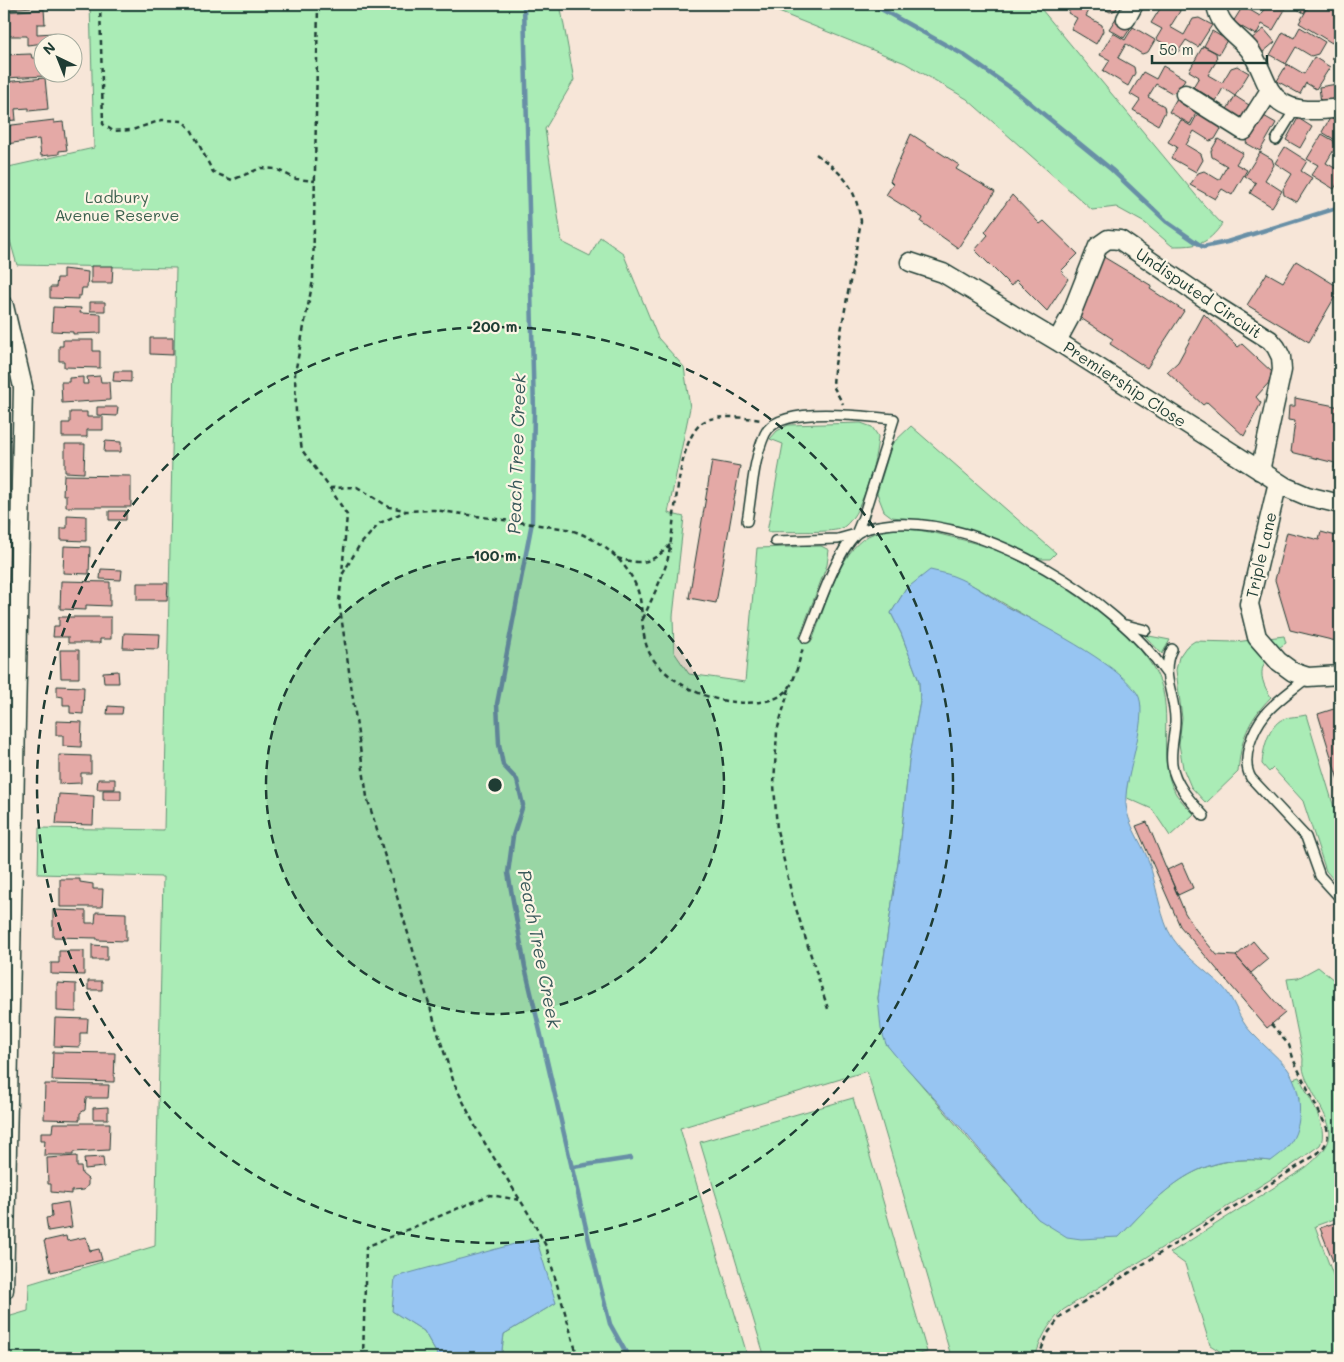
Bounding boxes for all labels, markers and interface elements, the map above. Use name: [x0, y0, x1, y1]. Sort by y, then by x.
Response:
north arrow: [32, 32, 82, 82]
scale bar: [1152, 32, 1266, 64]
text: N: [38, 38, 59, 59]
text: 50 m: [1159, 39, 1194, 59]
park label: Ladbury Avenue Reserve: [55, 186, 179, 225]
street label: Undisputed Circuit: [1132, 243, 1266, 343]
text: 200 m: [473, 316, 518, 336]
street label: Premiership Close: [1060, 336, 1191, 431]
water label: Peach Tree Creek: [501, 373, 531, 535]
street label: Triple Lane: [1240, 510, 1281, 600]
text: 100 m: [473, 545, 517, 565]
centre of rings: [486, 776, 504, 794]
water label: Peach Tree Creek: [513, 868, 567, 1030]

